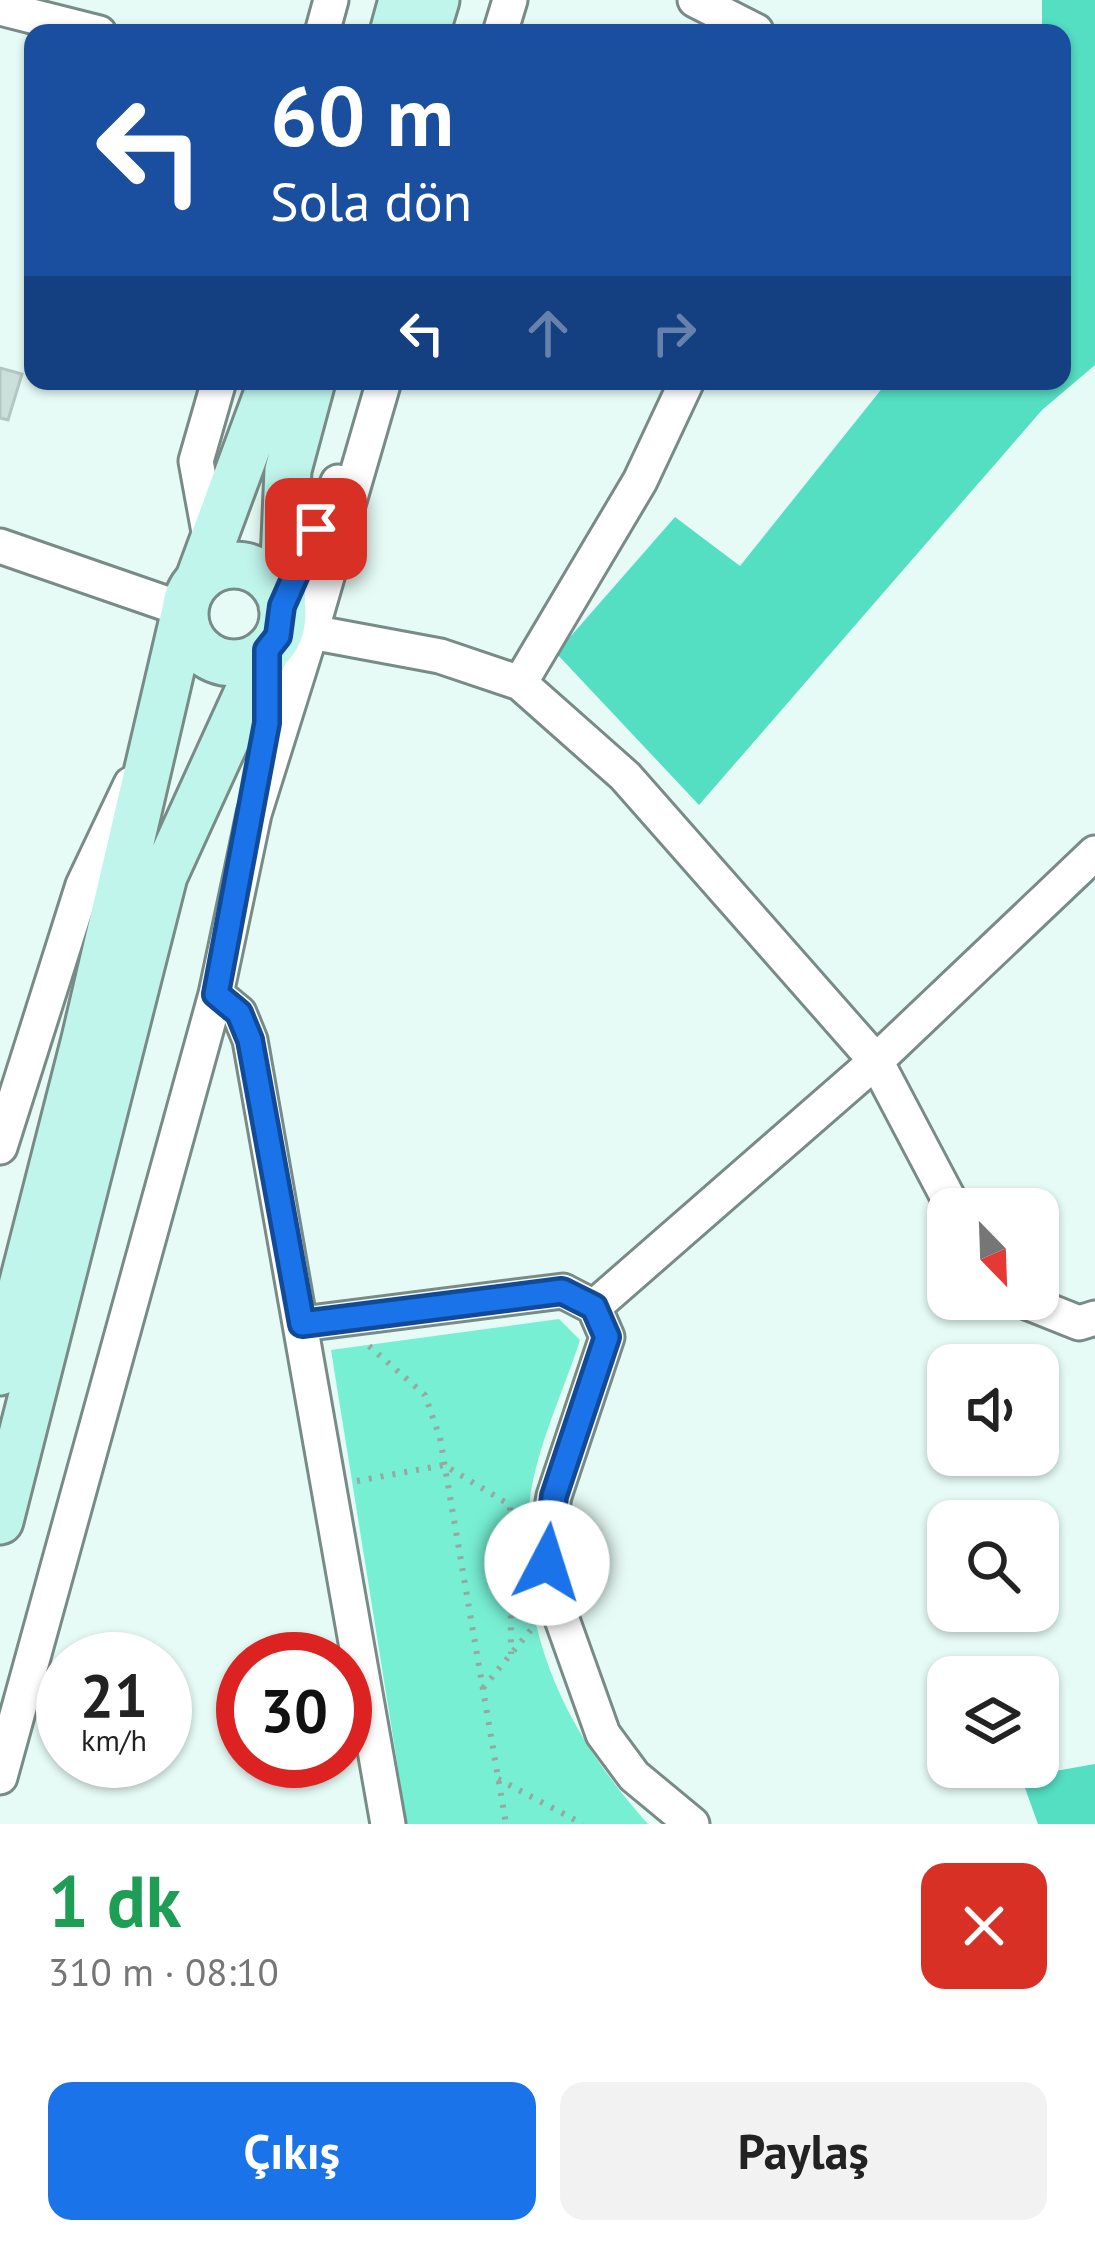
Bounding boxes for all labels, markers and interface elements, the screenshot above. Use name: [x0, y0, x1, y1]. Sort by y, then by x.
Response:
text: 60 m: [270, 60, 454, 169]
icon: left: [72, 72, 228, 228]
text: Sola dön: [270, 166, 472, 236]
icon: left: [389, 300, 455, 366]
icon: ahead: [515, 300, 581, 366]
icon: right: [641, 300, 707, 366]
pin: [265, 478, 367, 580]
icon: arrive: [283, 496, 349, 562]
north arrow: [927, 1188, 1059, 1320]
map controls: [927, 1188, 1059, 1788]
button: sound: [927, 1344, 1059, 1476]
position arrow: [484, 1500, 610, 1626]
button: search: [927, 1500, 1059, 1632]
speed limit sign: 30: [216, 1632, 372, 1788]
text: 21: [80, 1656, 148, 1734]
button: layers: [927, 1656, 1059, 1788]
text: km/h: [81, 1720, 147, 1759]
text: 1 dk: [48, 1854, 181, 1947]
button: close: [921, 1863, 1047, 1989]
text: 310 m · 08:10: [48, 1946, 279, 1997]
button: Çıkış: [48, 2082, 536, 2220]
button: Paylaş: [560, 2082, 1047, 2220]

